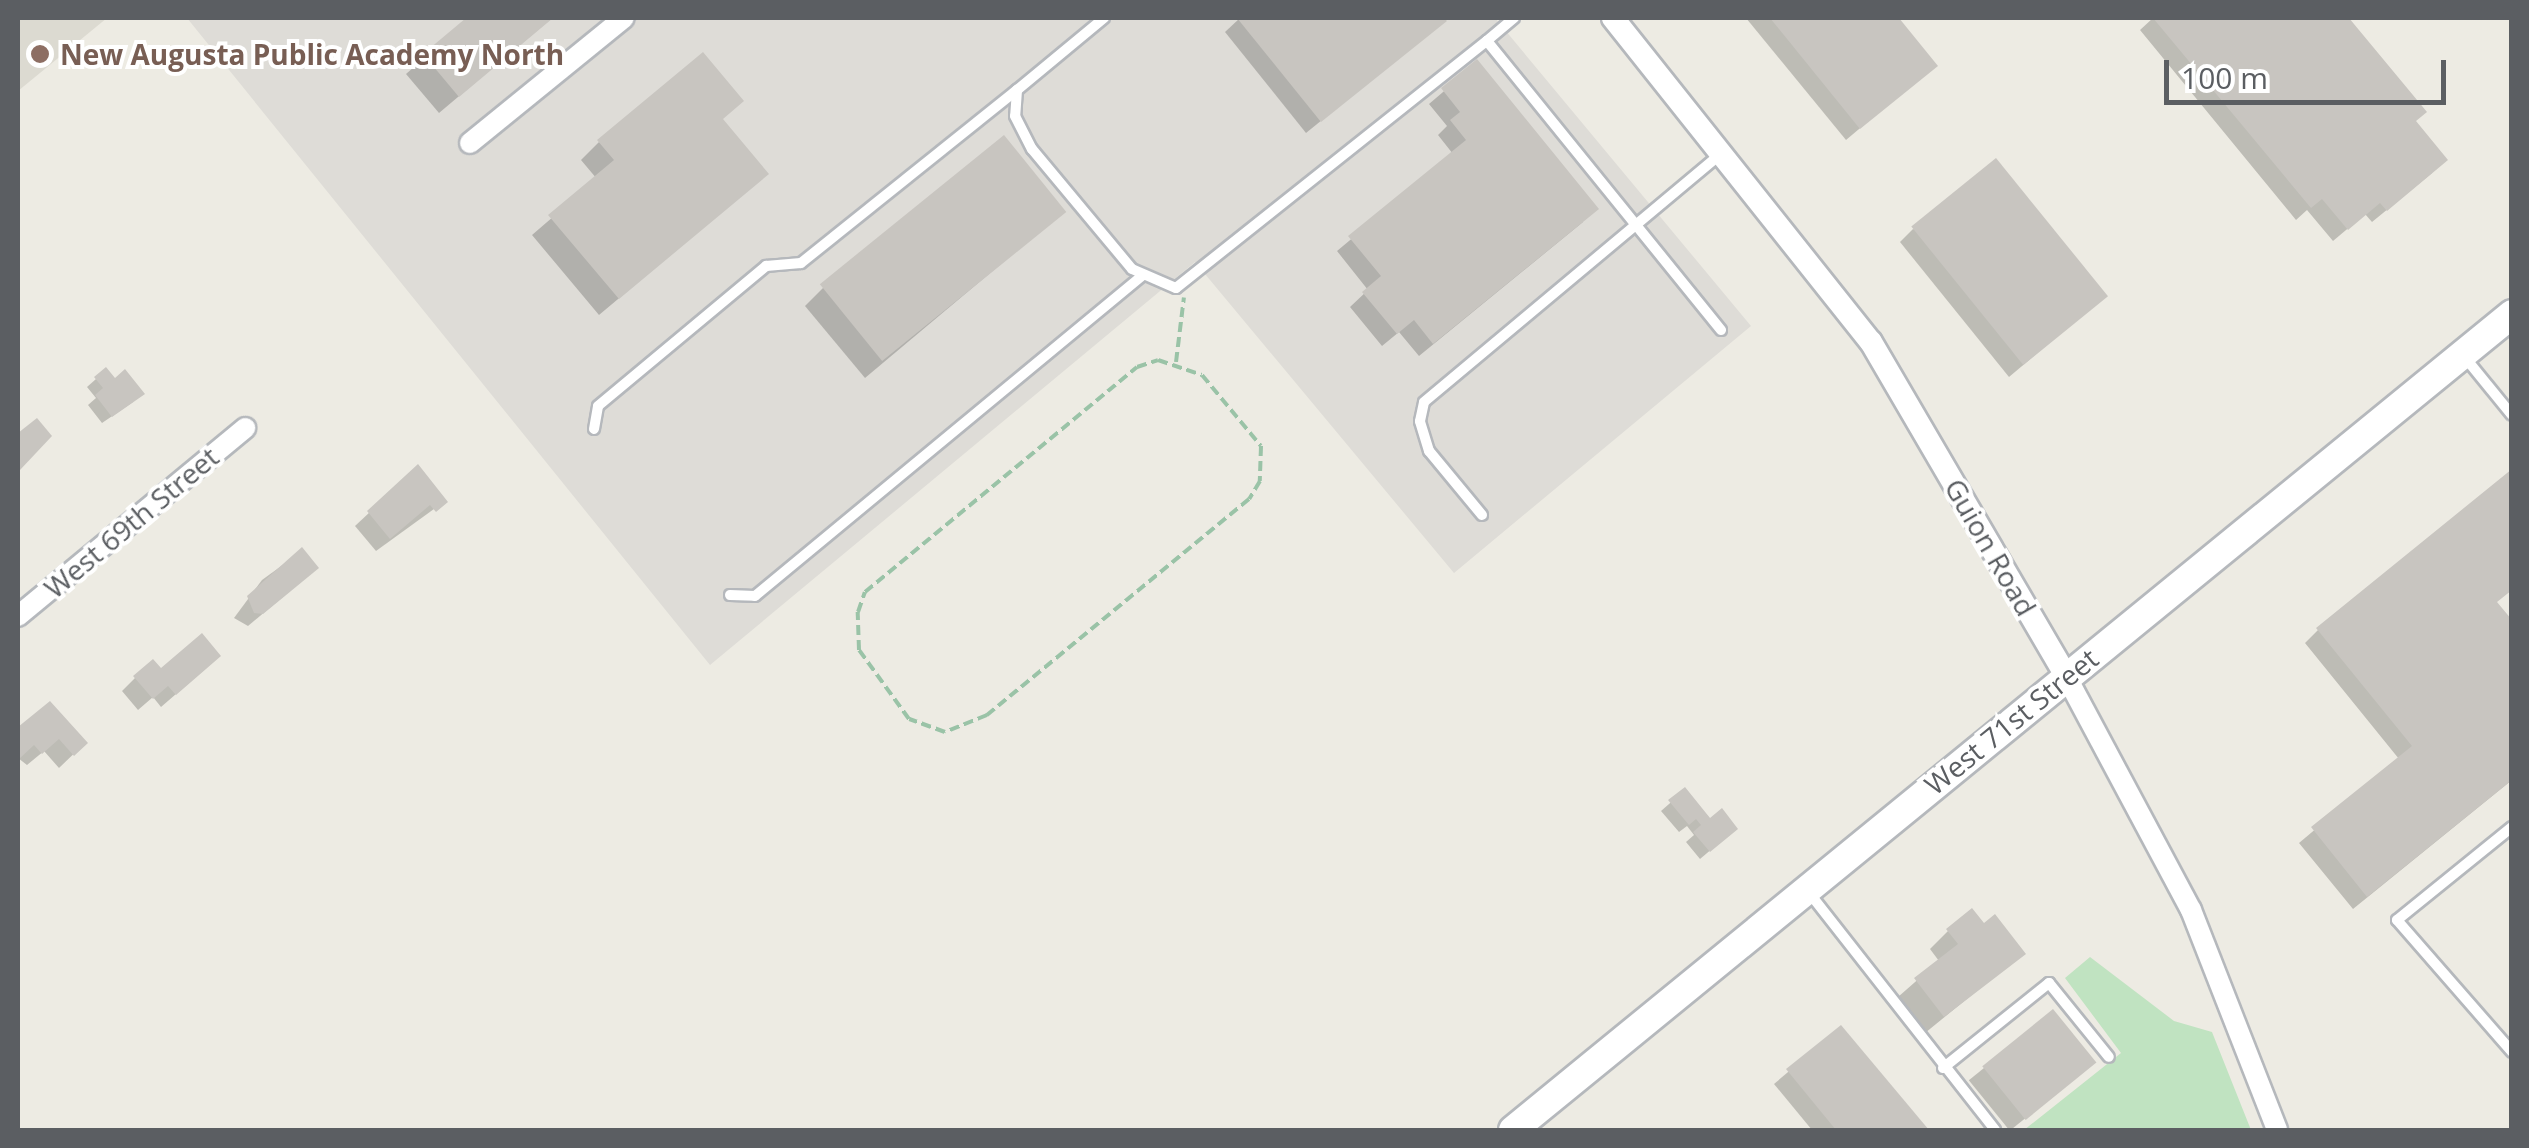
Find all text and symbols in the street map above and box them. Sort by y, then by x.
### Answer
place label: New Augusta Public Academy North [60,37,564,71]
scale bar [2169,40,2452,102]
marker: New Augusta Public Academy North [29,43,51,65]
text: 100 m [2181,57,2268,98]
street label: West 69th Street [37,439,225,605]
street label: Guion Road [1938,472,2044,622]
street label: West 71st Street [1918,641,2104,801]

